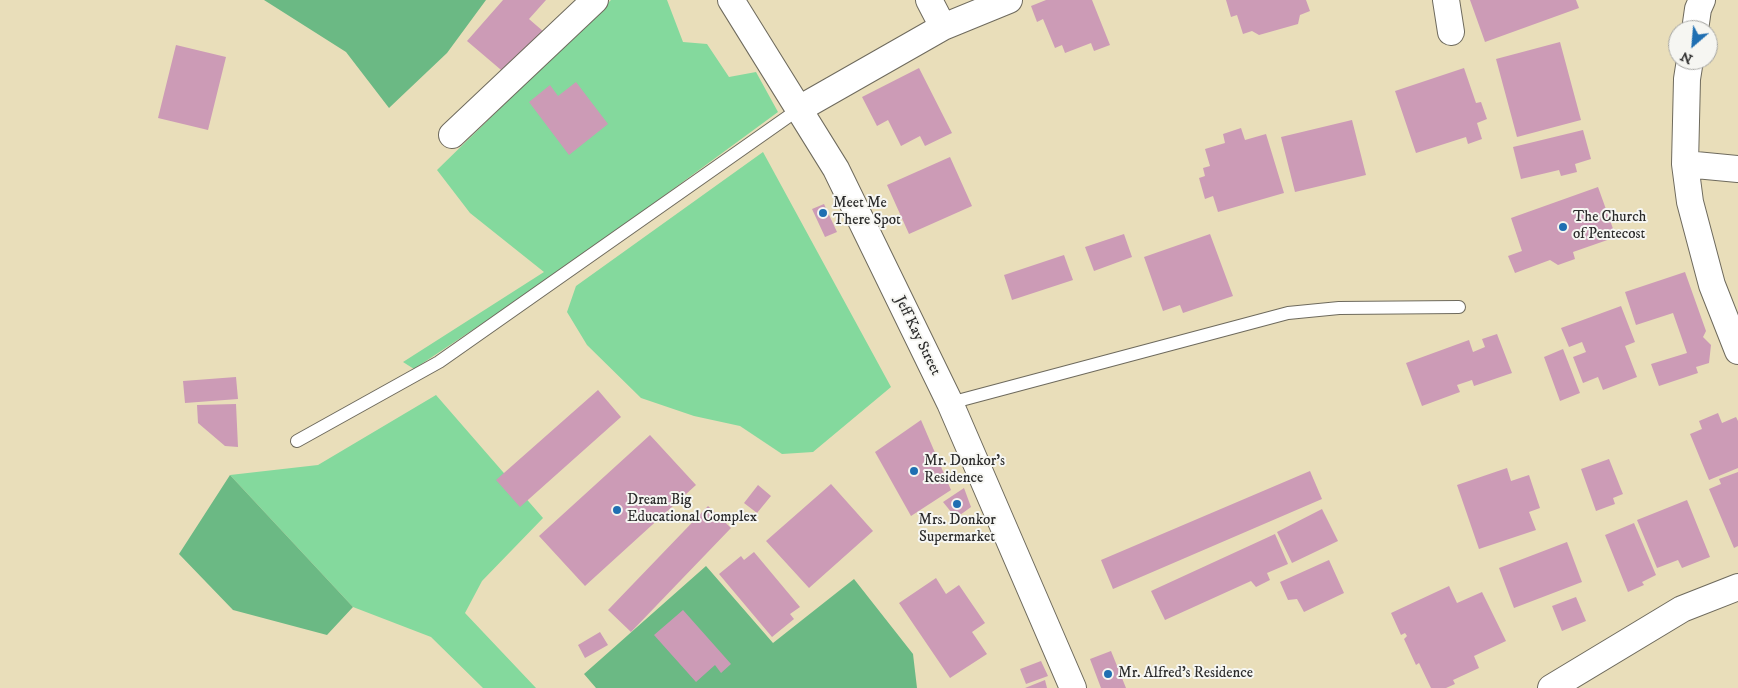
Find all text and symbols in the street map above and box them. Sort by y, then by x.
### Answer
north arrow [1668,20,1718,70]
text: N [1677,47,1696,68]
place label: Meet Me There Spot [833,195,901,230]
marker: Meet Me There Spot [817,207,829,219]
place label: The Church of Pentecost [1573,209,1646,244]
marker: The Church of Pentecost [1557,221,1569,233]
street label: Jeff Kay Street [890,293,944,379]
place label: Mr. Donkor's Residence [924,453,1005,488]
marker: Mr. Donkor's Residence [908,465,920,477]
place label: Dream Big Educational Complex [627,492,757,527]
marker: Mrs. Donkor Supermarket [951,498,963,510]
marker: Dream Big Educational Complex [611,504,623,516]
place label: Mrs. Donkor Supermarket [918,512,996,547]
place label: Mr. Alfred's Residence [1118,665,1253,683]
marker: Mr. Alfred's Residence [1102,668,1114,680]

